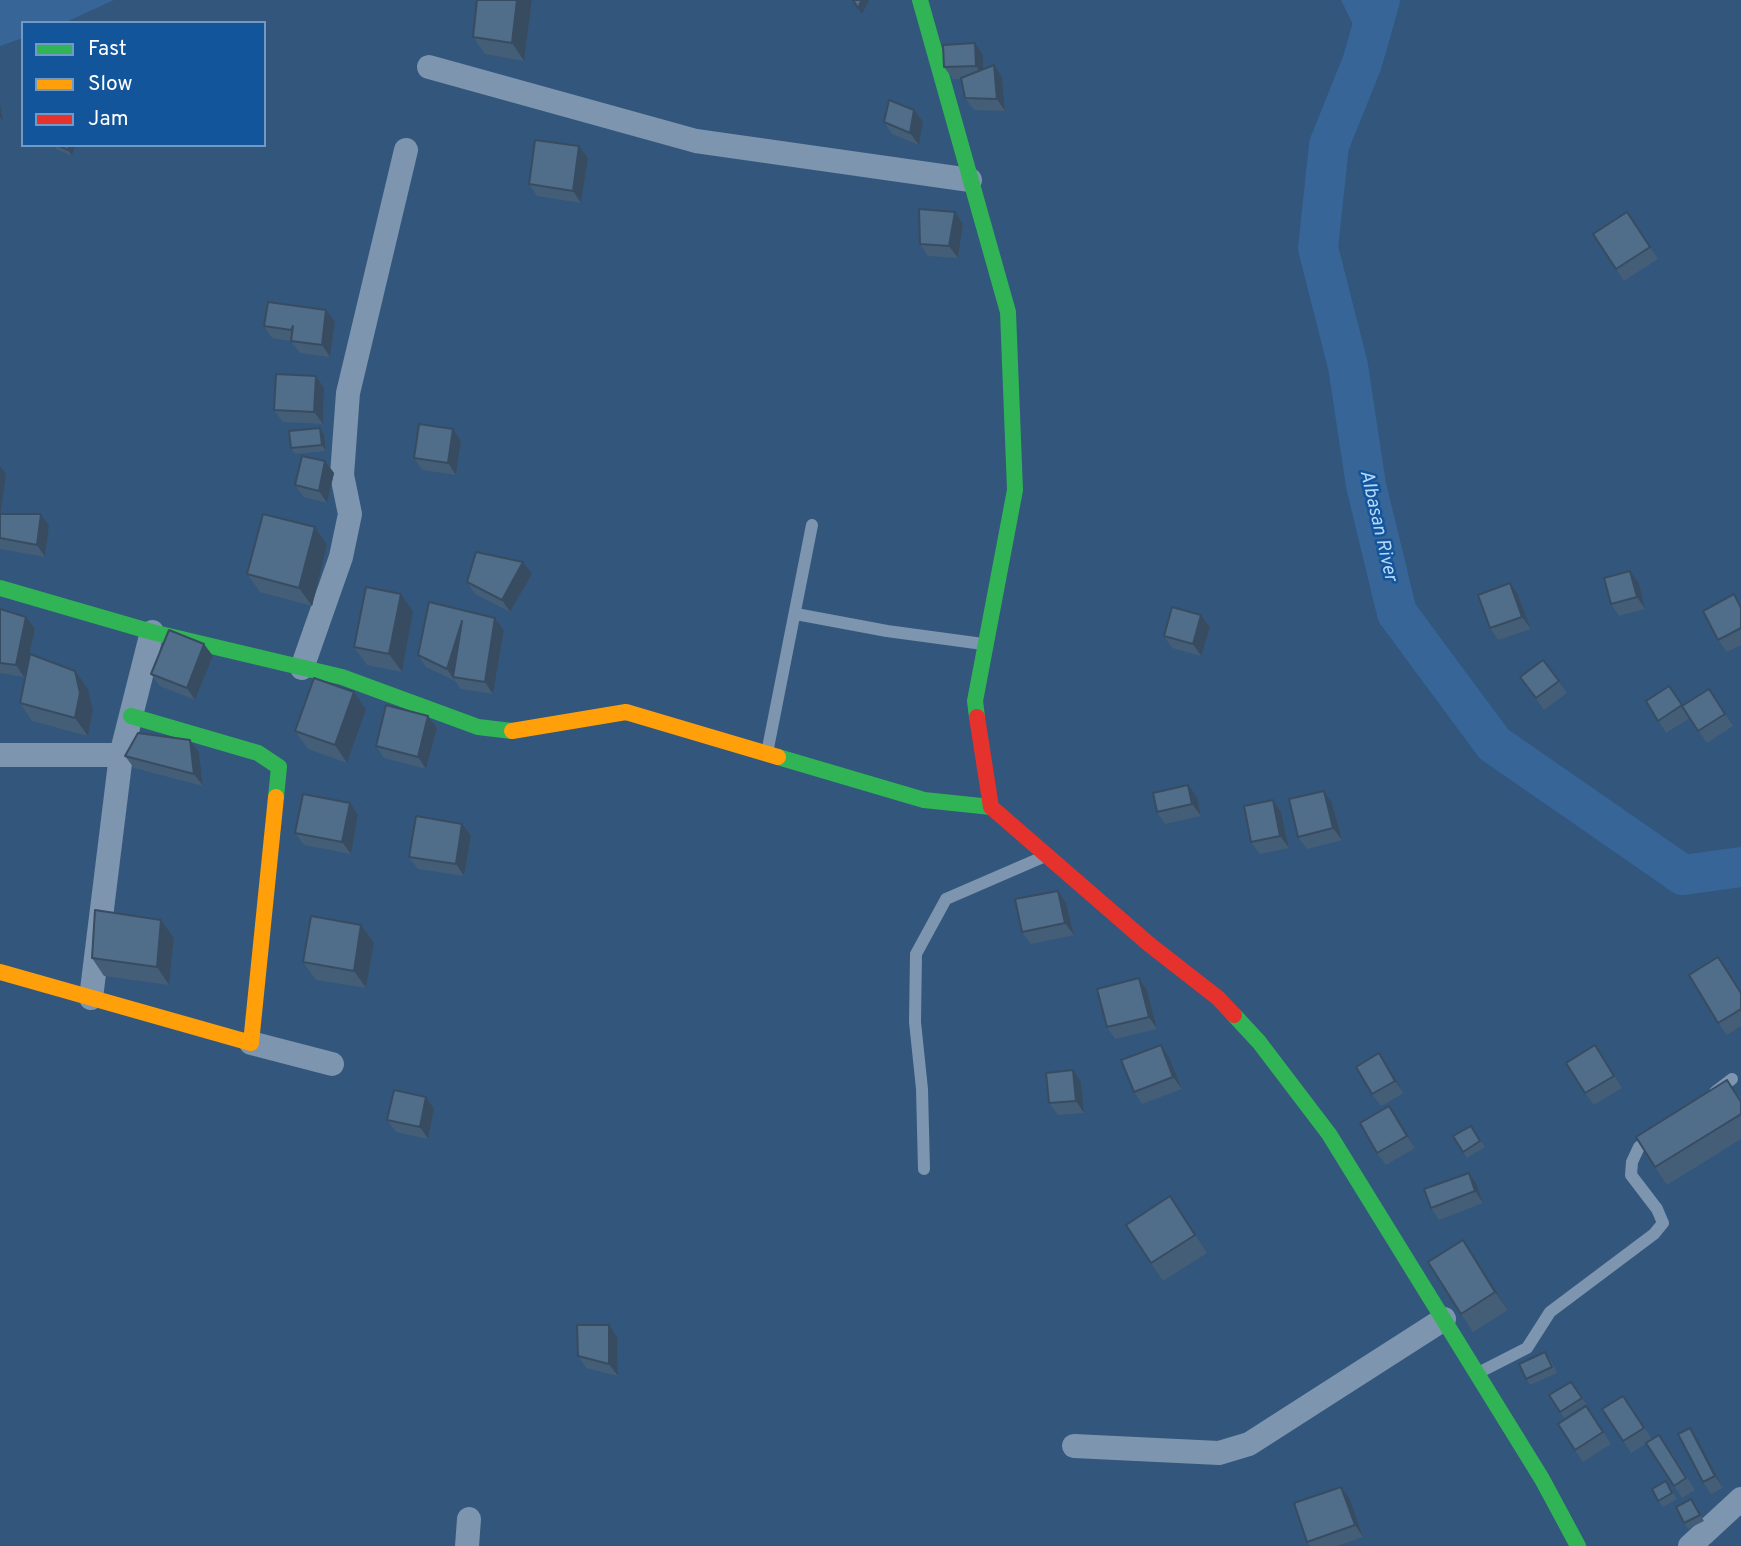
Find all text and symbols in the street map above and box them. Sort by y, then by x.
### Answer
legend [21,21,266,147]
text: Fast [88,36,127,63]
text: Slow [88,71,133,98]
text: Jam [88,106,129,133]
water label: Albasan River [1353,468,1401,584]

